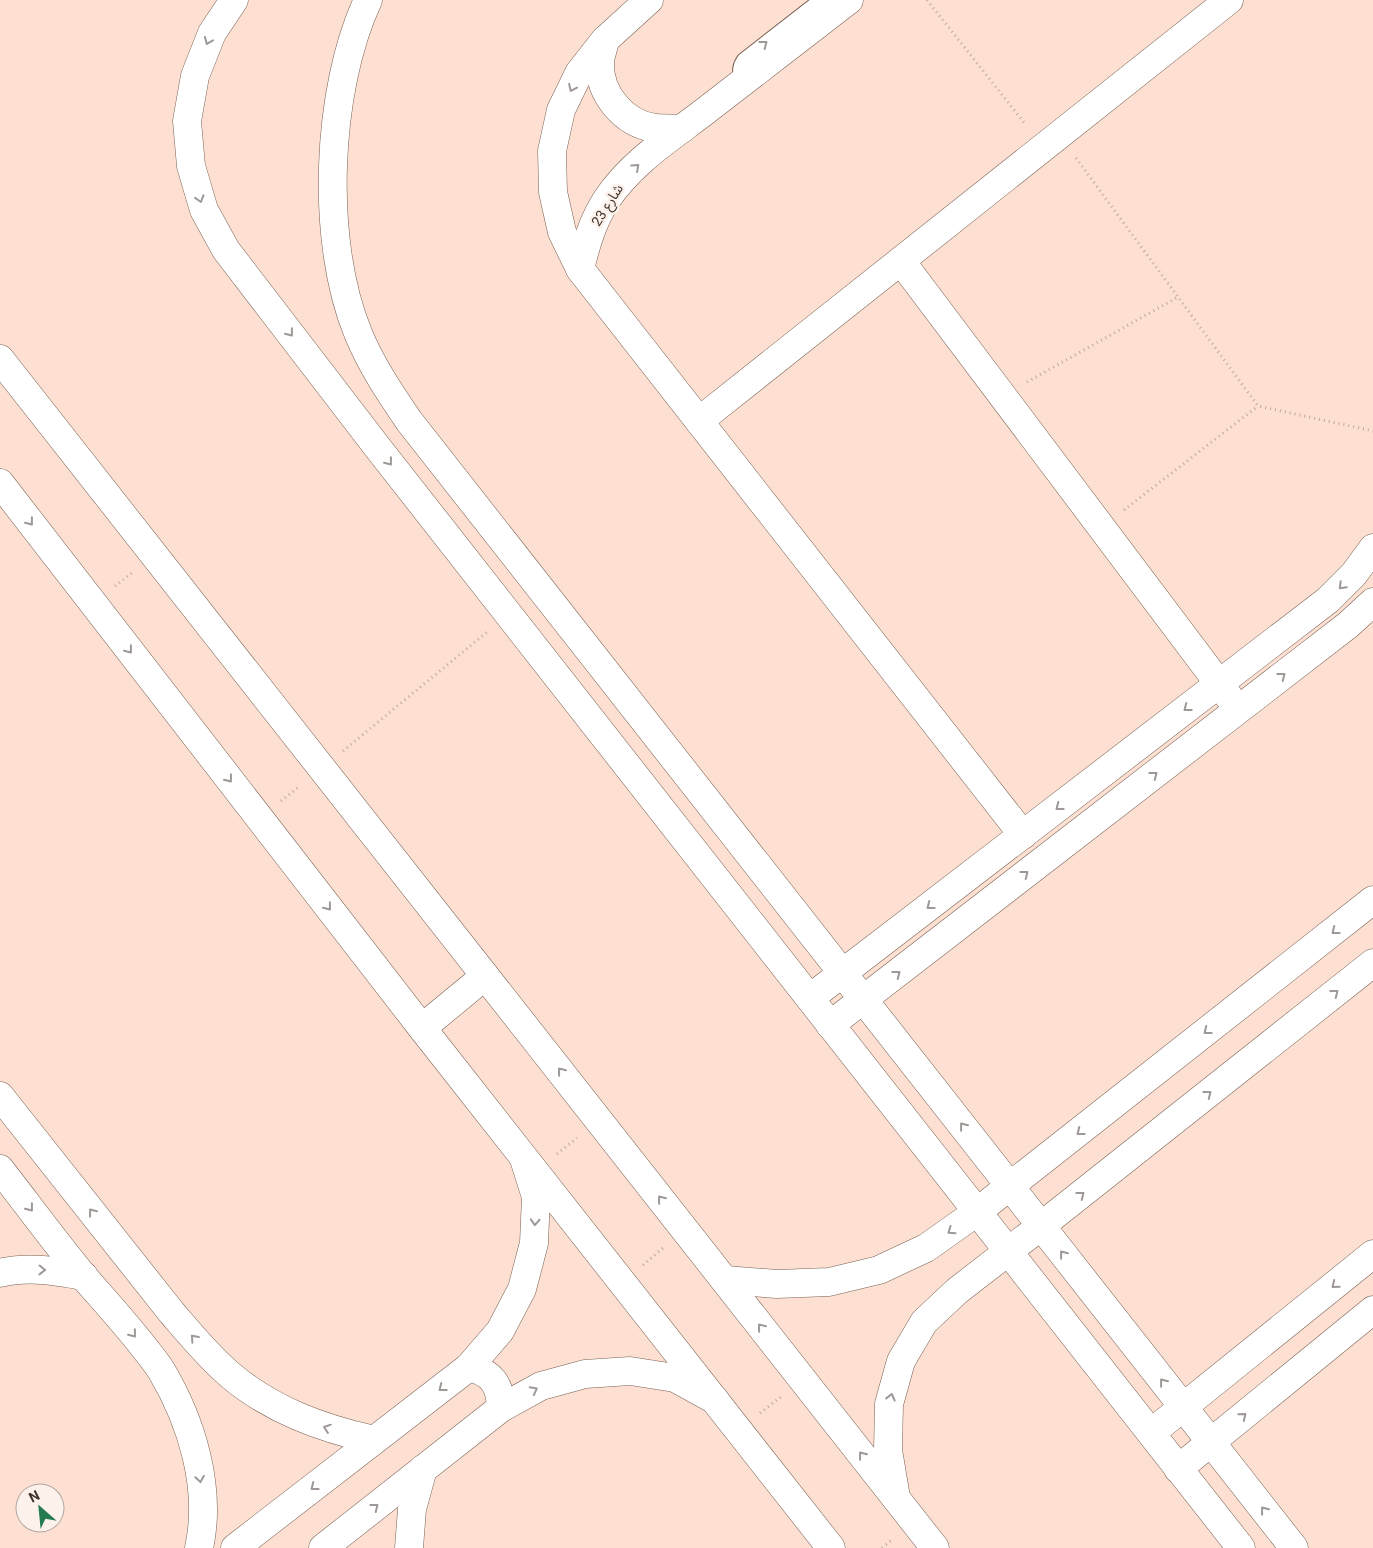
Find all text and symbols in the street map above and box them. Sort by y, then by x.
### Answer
one-way arrow [204,36,214,45]
one-way arrow [758,42,767,50]
one-way arrow [567,83,578,92]
one-way arrow [630,164,639,173]
street label: شارع 23 [588,181,629,231]
one-way arrow [195,194,205,203]
one-way arrow [285,327,293,336]
one-way arrow [384,456,392,465]
one-way arrow [24,516,32,525]
one-way arrow [1339,580,1348,589]
one-way arrow [124,644,132,653]
one-way arrow [1276,673,1285,681]
one-way arrow [1183,702,1193,711]
one-way arrow [1148,772,1158,781]
one-way arrow [223,773,231,782]
one-way arrow [1055,801,1064,810]
one-way arrow [1019,872,1028,880]
one-way arrow [323,901,331,910]
one-way arrow [927,901,936,909]
one-way arrow [1332,925,1341,933]
one-way arrow [891,971,900,979]
one-way arrow [1330,989,1339,998]
one-way arrow [1204,1026,1213,1034]
one-way arrow [558,1068,566,1077]
one-way arrow [1202,1091,1211,1099]
one-way arrow [960,1122,969,1132]
one-way arrow [1076,1126,1086,1135]
one-way arrow [1075,1192,1084,1200]
one-way arrow [658,1195,667,1205]
one-way arrow [24,1202,33,1212]
one-way arrow [89,1209,97,1218]
one-way arrow [529,1218,540,1226]
one-way arrow [947,1225,957,1234]
one-way arrow [1061,1251,1069,1260]
one-way arrow [38,1265,46,1275]
one-way arrow [1332,1279,1341,1287]
one-way arrow [759,1324,767,1333]
one-way arrow [127,1328,136,1337]
one-way arrow [191,1335,200,1344]
one-way arrow [1161,1379,1169,1388]
one-way arrow [439,1382,448,1390]
one-way arrow [528,1387,537,1397]
one-way arrow [886,1394,896,1402]
one-way arrow [1237,1413,1246,1421]
one-way arrow [323,1424,332,1434]
one-way arrow [859,1451,868,1460]
one-way arrow [194,1475,205,1483]
one-way arrow [310,1481,320,1490]
north arrow [15,1483,65,1533]
text: N [26,1487,42,1506]
one-way arrow [369,1505,378,1513]
one-way arrow [1261,1507,1269,1516]

